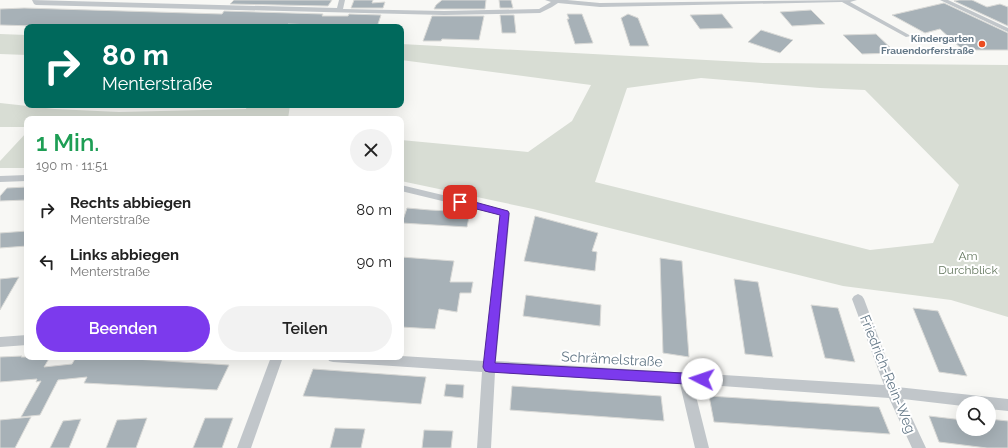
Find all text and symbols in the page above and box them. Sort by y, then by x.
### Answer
place label: Kindergarten Frauendorferstraße [881,33,974,56]
text: 80 m [102,39,169,72]
marker: Kindergarten Frauendorferstraße [977,39,987,49]
icon: right [36,40,88,92]
text: Menterstraße [102,73,213,94]
text: 1 Min. [36,128,99,157]
button: close [350,129,392,171]
text: 190 m · 11:51 [36,158,108,173]
pin [443,185,477,219]
icon: arrive [449,191,471,213]
text: Rechts abbiegen [70,194,191,212]
icon: right [36,199,58,221]
text: 80 m [356,201,392,219]
text: Menterstraße [70,212,150,227]
text: Links abbiegen [70,246,179,264]
park label: Am Durchblick [938,249,998,277]
icon: left [36,251,58,273]
text: 90 m [356,253,392,271]
text: Menterstraße [70,264,150,279]
button: Beenden [36,306,210,352]
button: Teilen [218,306,392,352]
street label: Friedrich-Rein-Weg [857,312,919,436]
street label: Schrämelstraße [561,348,663,370]
position arrow [681,358,723,400]
map controls [956,396,996,436]
button: search [956,396,996,436]

